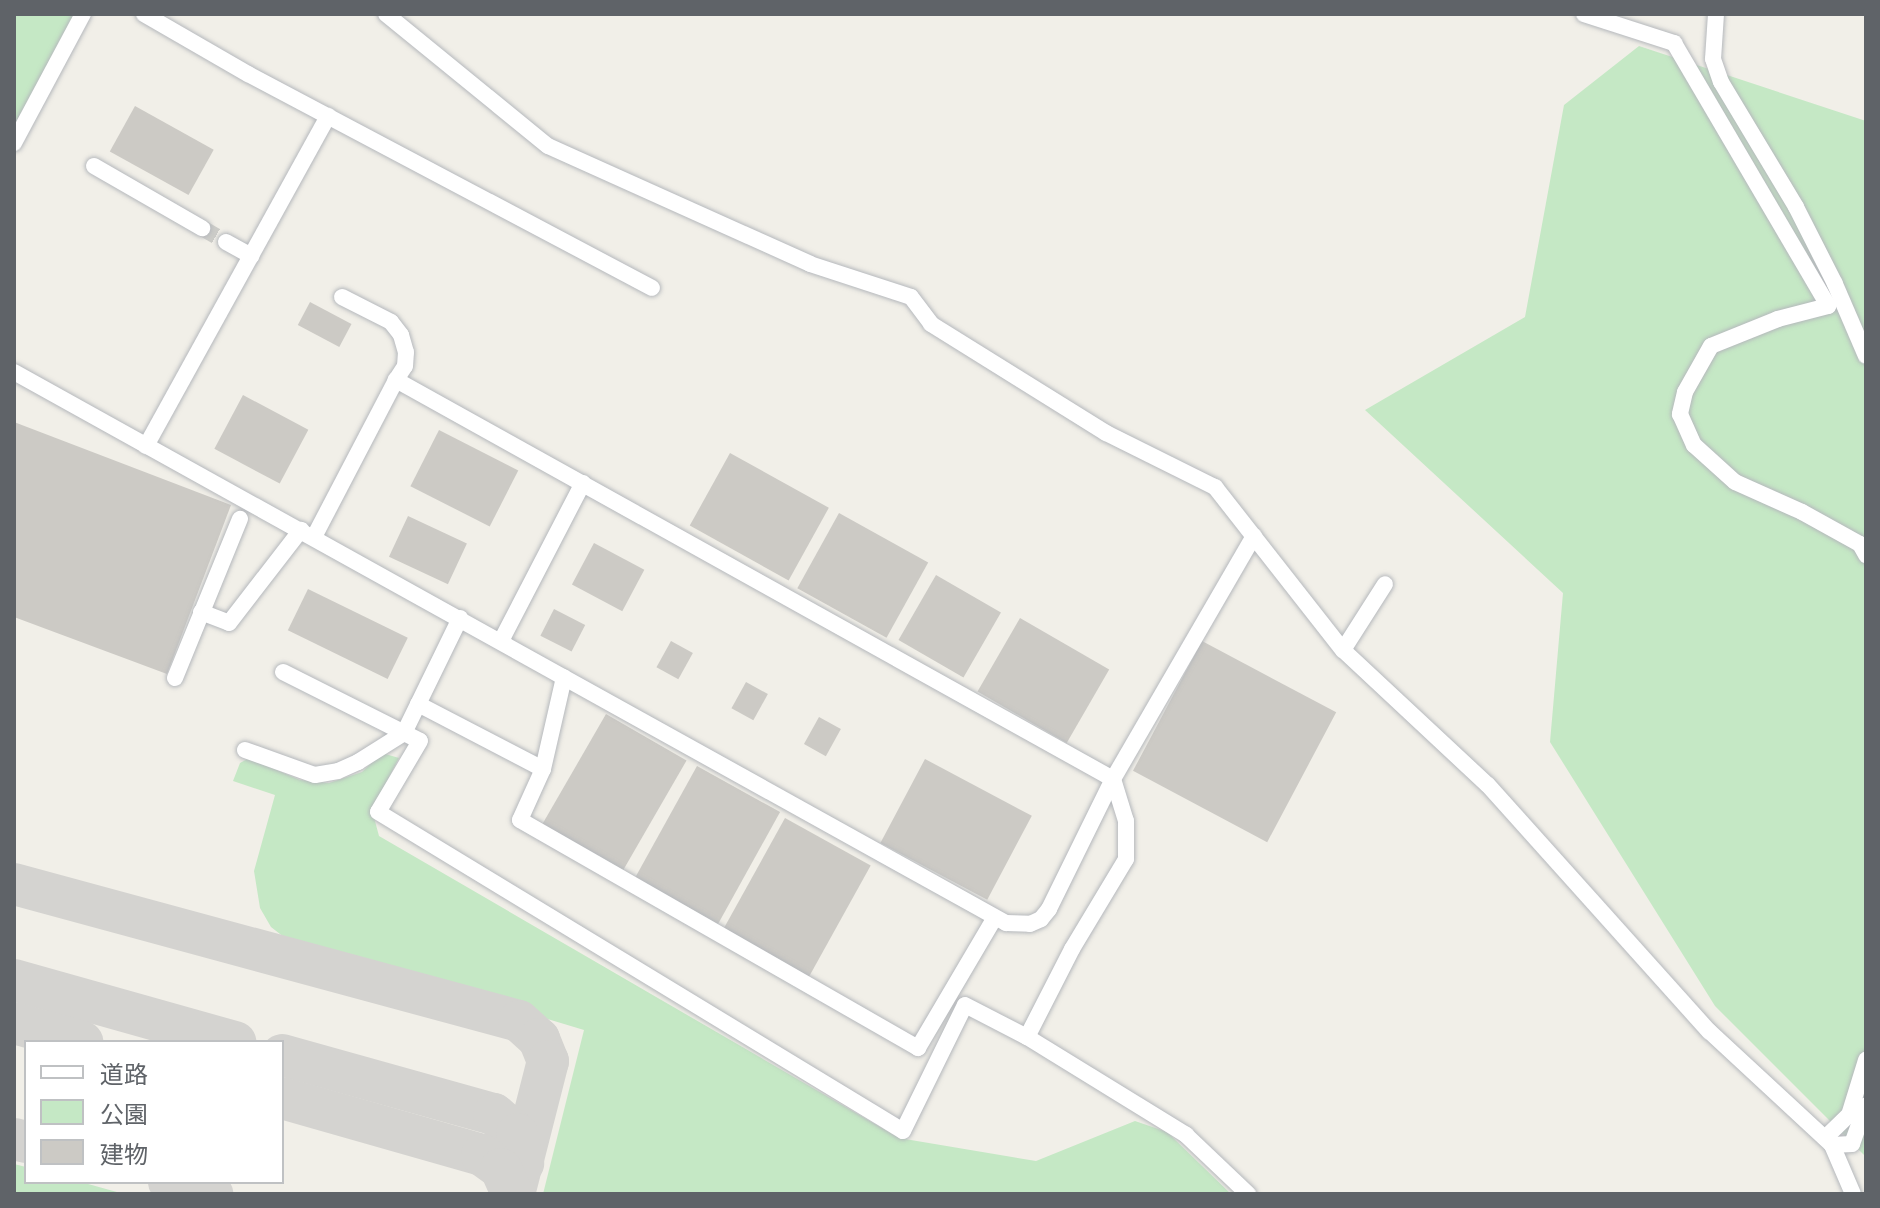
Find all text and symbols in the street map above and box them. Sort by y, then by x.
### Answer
legend [24,1040,284,1184]
text: 道路 [100,1060,148,1088]
text: 公園 [100,1100,148,1128]
text: 建物 [100,1140,148,1168]

